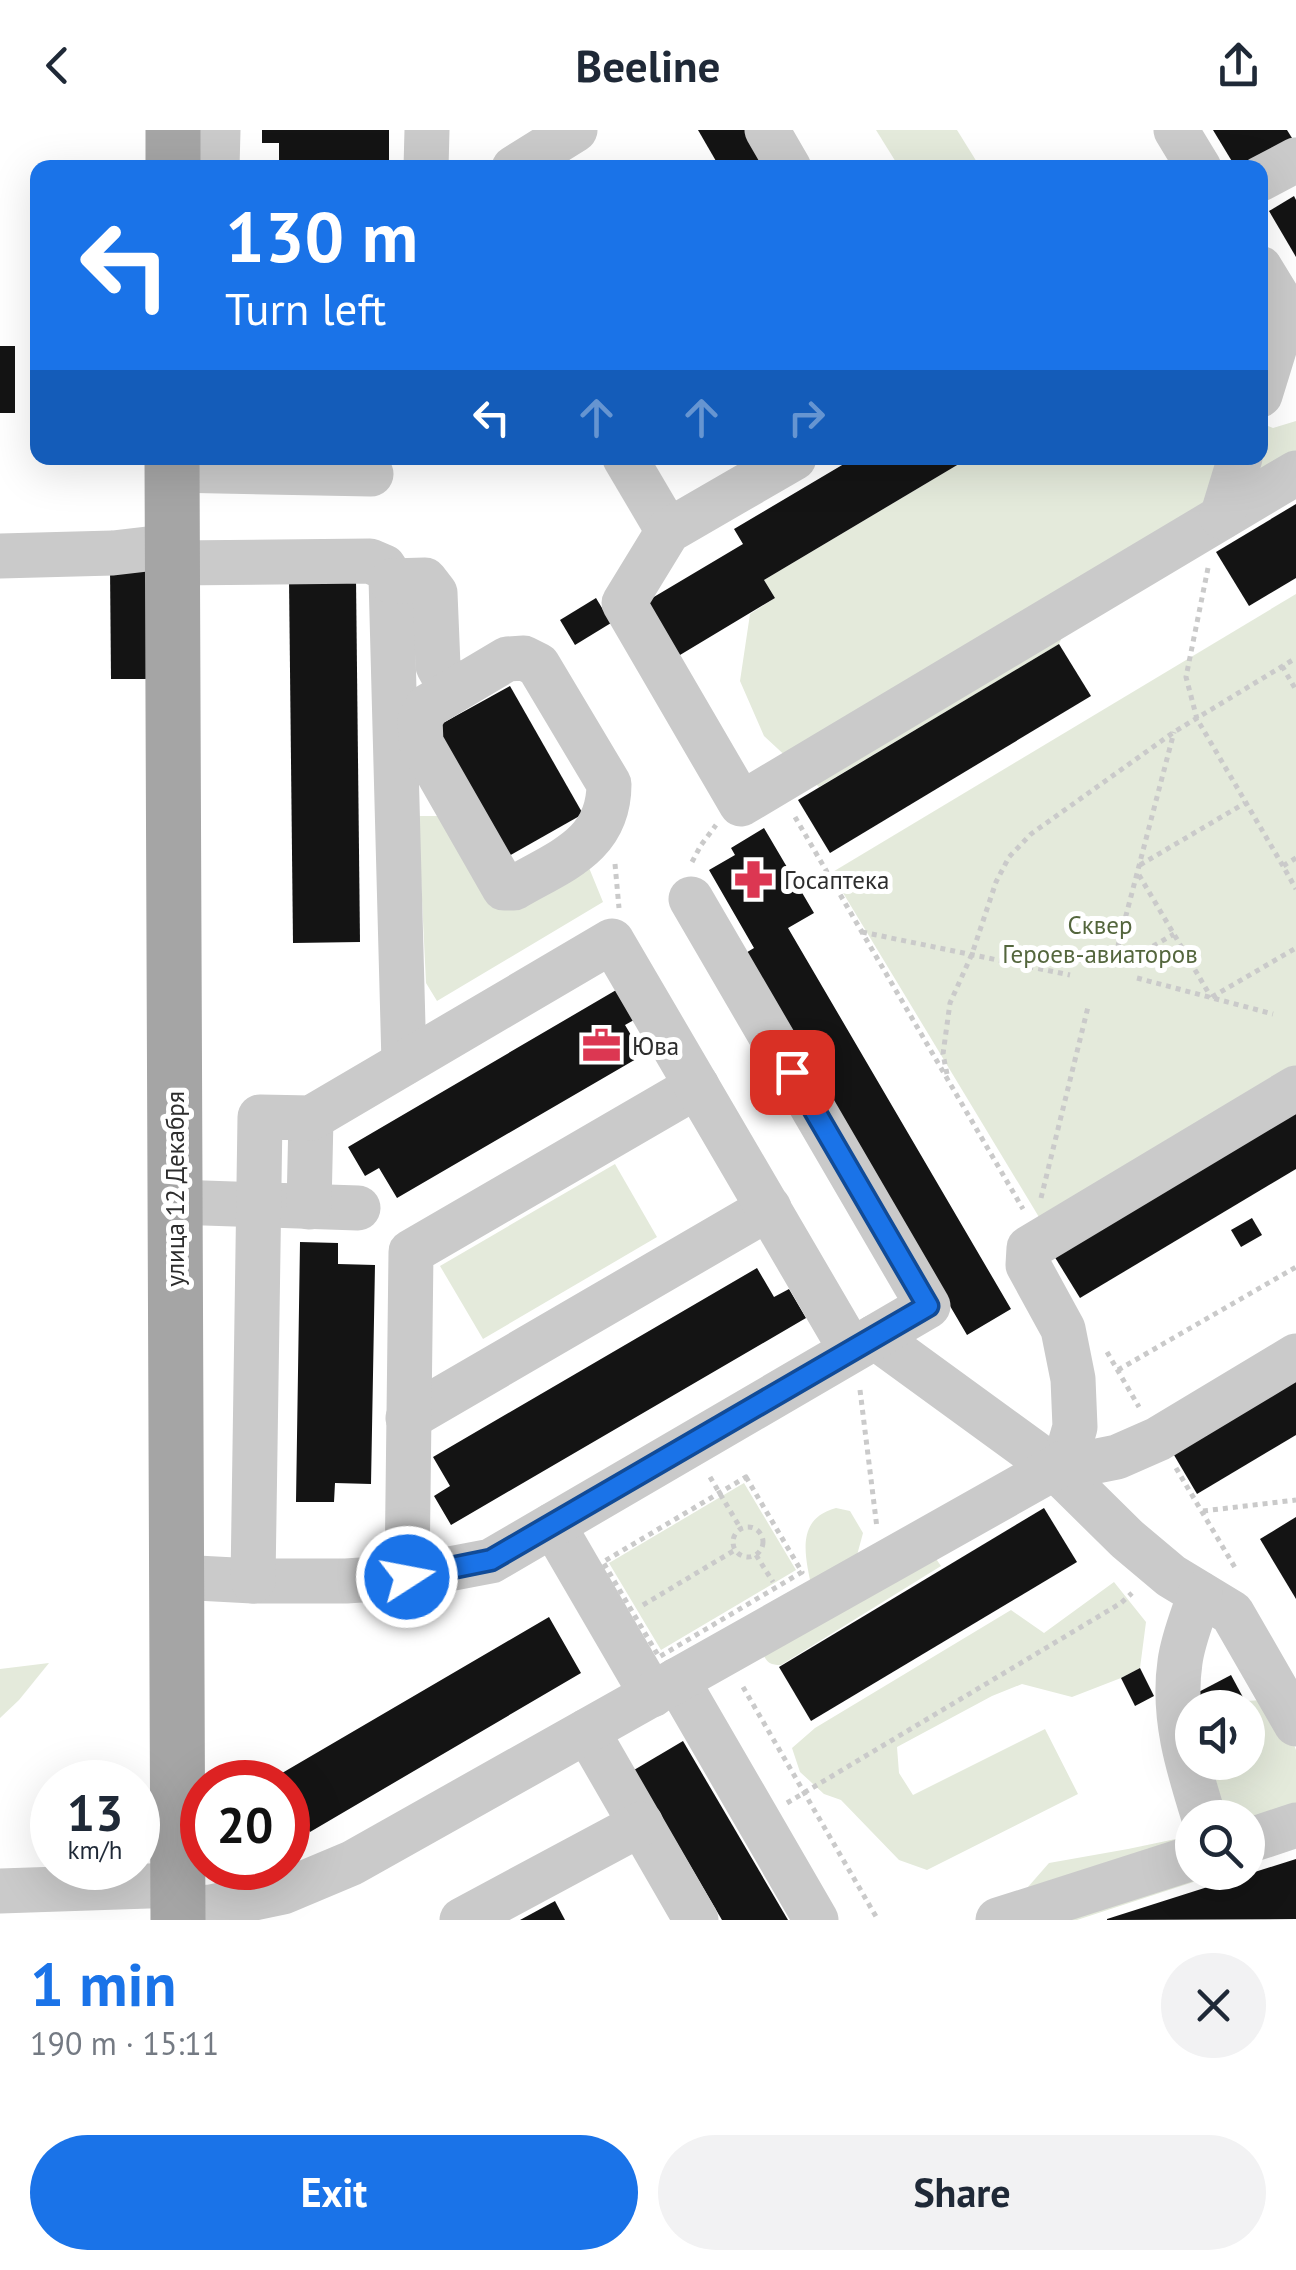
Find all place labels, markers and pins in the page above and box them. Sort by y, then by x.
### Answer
pharmacy icon: Госаптека [733,859,775,901]
place label: Госаптека [784,864,889,896]
office icon: Юва [581,1025,623,1067]
place label: Юва [632,1030,679,1062]
pin [750,1030,835,1115]

